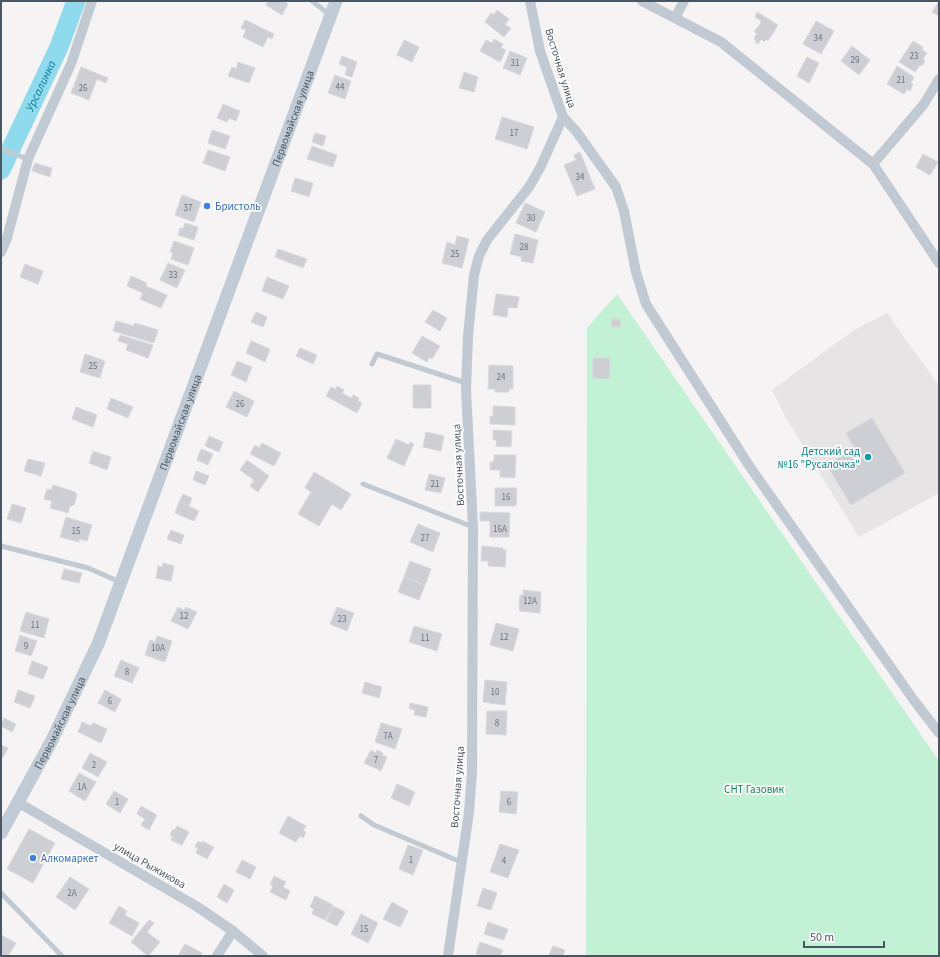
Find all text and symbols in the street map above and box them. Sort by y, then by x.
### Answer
street label: Восточная улица [541,27,580,110]
house number: 34 [814,32,823,45]
house number: 23 [910,50,919,63]
house number: 29 [851,54,860,67]
water label: Урсалинка [22,57,61,114]
house number: 31 [511,57,519,70]
street label: Первомайская улица [268,68,318,169]
house number: 21 [897,74,905,87]
house number: 44 [336,81,345,94]
house number: 26 [79,82,88,95]
house number: 17 [510,127,519,140]
house number: 34 [576,171,585,184]
place label: Бристоль [215,199,261,214]
marker: Бристоль [202,201,212,211]
house number: 37 [184,202,193,215]
house number: 30 [527,212,536,225]
house number: 28 [520,241,529,254]
house number: 25 [451,248,460,261]
house number: 33 [169,269,178,282]
house number: 25 [89,360,98,373]
house number: 24 [497,371,506,384]
street label: Первомайская улица [156,372,205,473]
house number: 26 [236,398,245,411]
street label: Восточная улица [449,424,468,506]
place label: Детский сад №16 "Русалочка" [778,444,860,472]
marker: Детский сад №16 "Русалочка" [863,452,873,462]
house number: 21 [431,478,439,491]
house number: 16 [502,491,511,504]
house number: 16А [493,523,507,536]
house number: 15 [72,525,81,538]
house number: 27 [421,532,430,545]
house number: 12А [523,595,537,608]
house number: 12 [180,610,189,623]
house number: 23 [338,613,347,626]
house number: 11 [31,619,39,632]
house number: 12 [500,631,509,644]
house number: 11 [421,632,429,645]
house number: 9 [24,640,29,653]
house number: 10А [151,642,165,655]
house number: 8 [125,666,130,679]
street label: Первомайская улица [31,674,89,772]
house number: 10 [491,686,500,699]
house number: 6 [108,695,113,708]
house number: 8 [495,717,500,730]
house number: 7А [383,730,393,743]
street label: Восточная улица [447,745,468,829]
house number: 7 [374,754,379,767]
house number: 2 [92,759,97,772]
house number: 1А [77,781,87,794]
park label: СНТ Газовик [724,782,784,797]
house number: 1 [115,796,119,809]
house number: 6 [507,796,512,809]
street label: улица Рыжикова [111,839,188,892]
place label: Алкомаркет [41,851,99,866]
marker: Алкомаркет [28,853,38,863]
house number: 1 [409,854,413,867]
house number: 4 [502,855,507,868]
house number: 2А [67,887,77,900]
house number: 15 [360,923,369,936]
scale bar [804,923,884,949]
text: 50 m [810,929,834,946]

